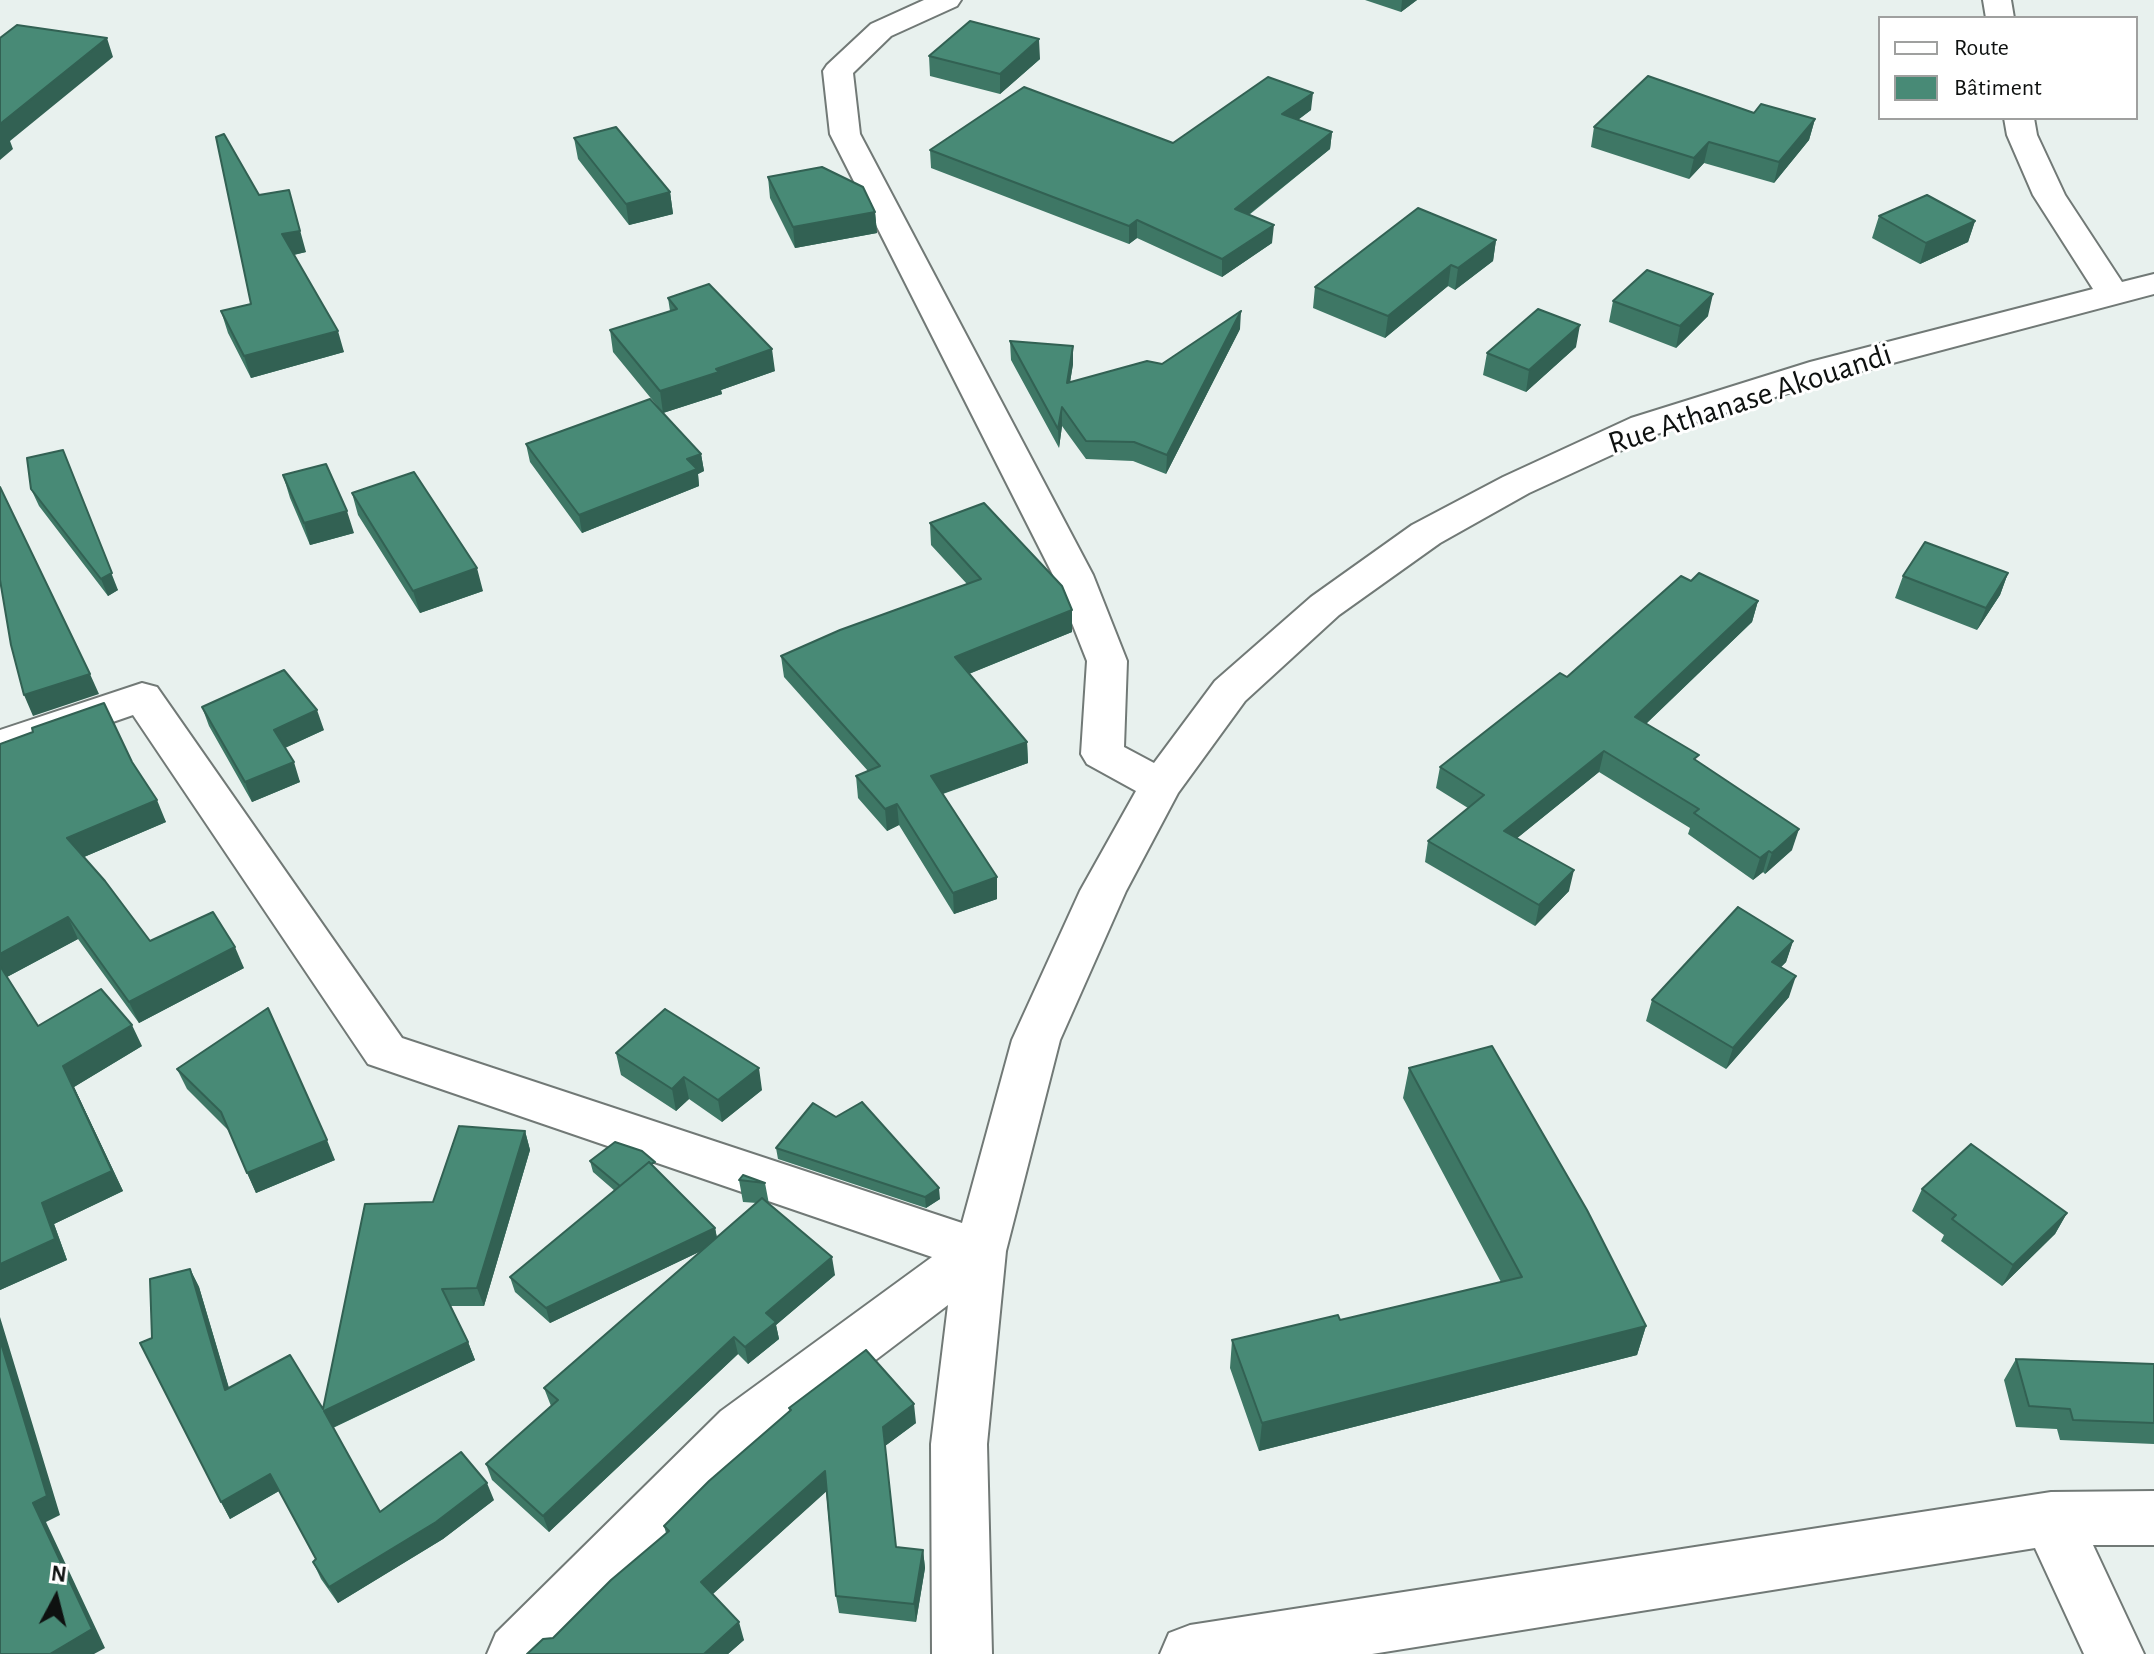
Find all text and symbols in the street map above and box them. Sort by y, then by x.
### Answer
legend [1878,16,2138,120]
text: Route [1954,36,2009,60]
text: Bâtiment [1954,76,2042,100]
street label: Rue Athanase Akouandi [1603,335,1897,463]
north arrow [16,1558,96,1638]
text: N [50,1562,68,1586]

